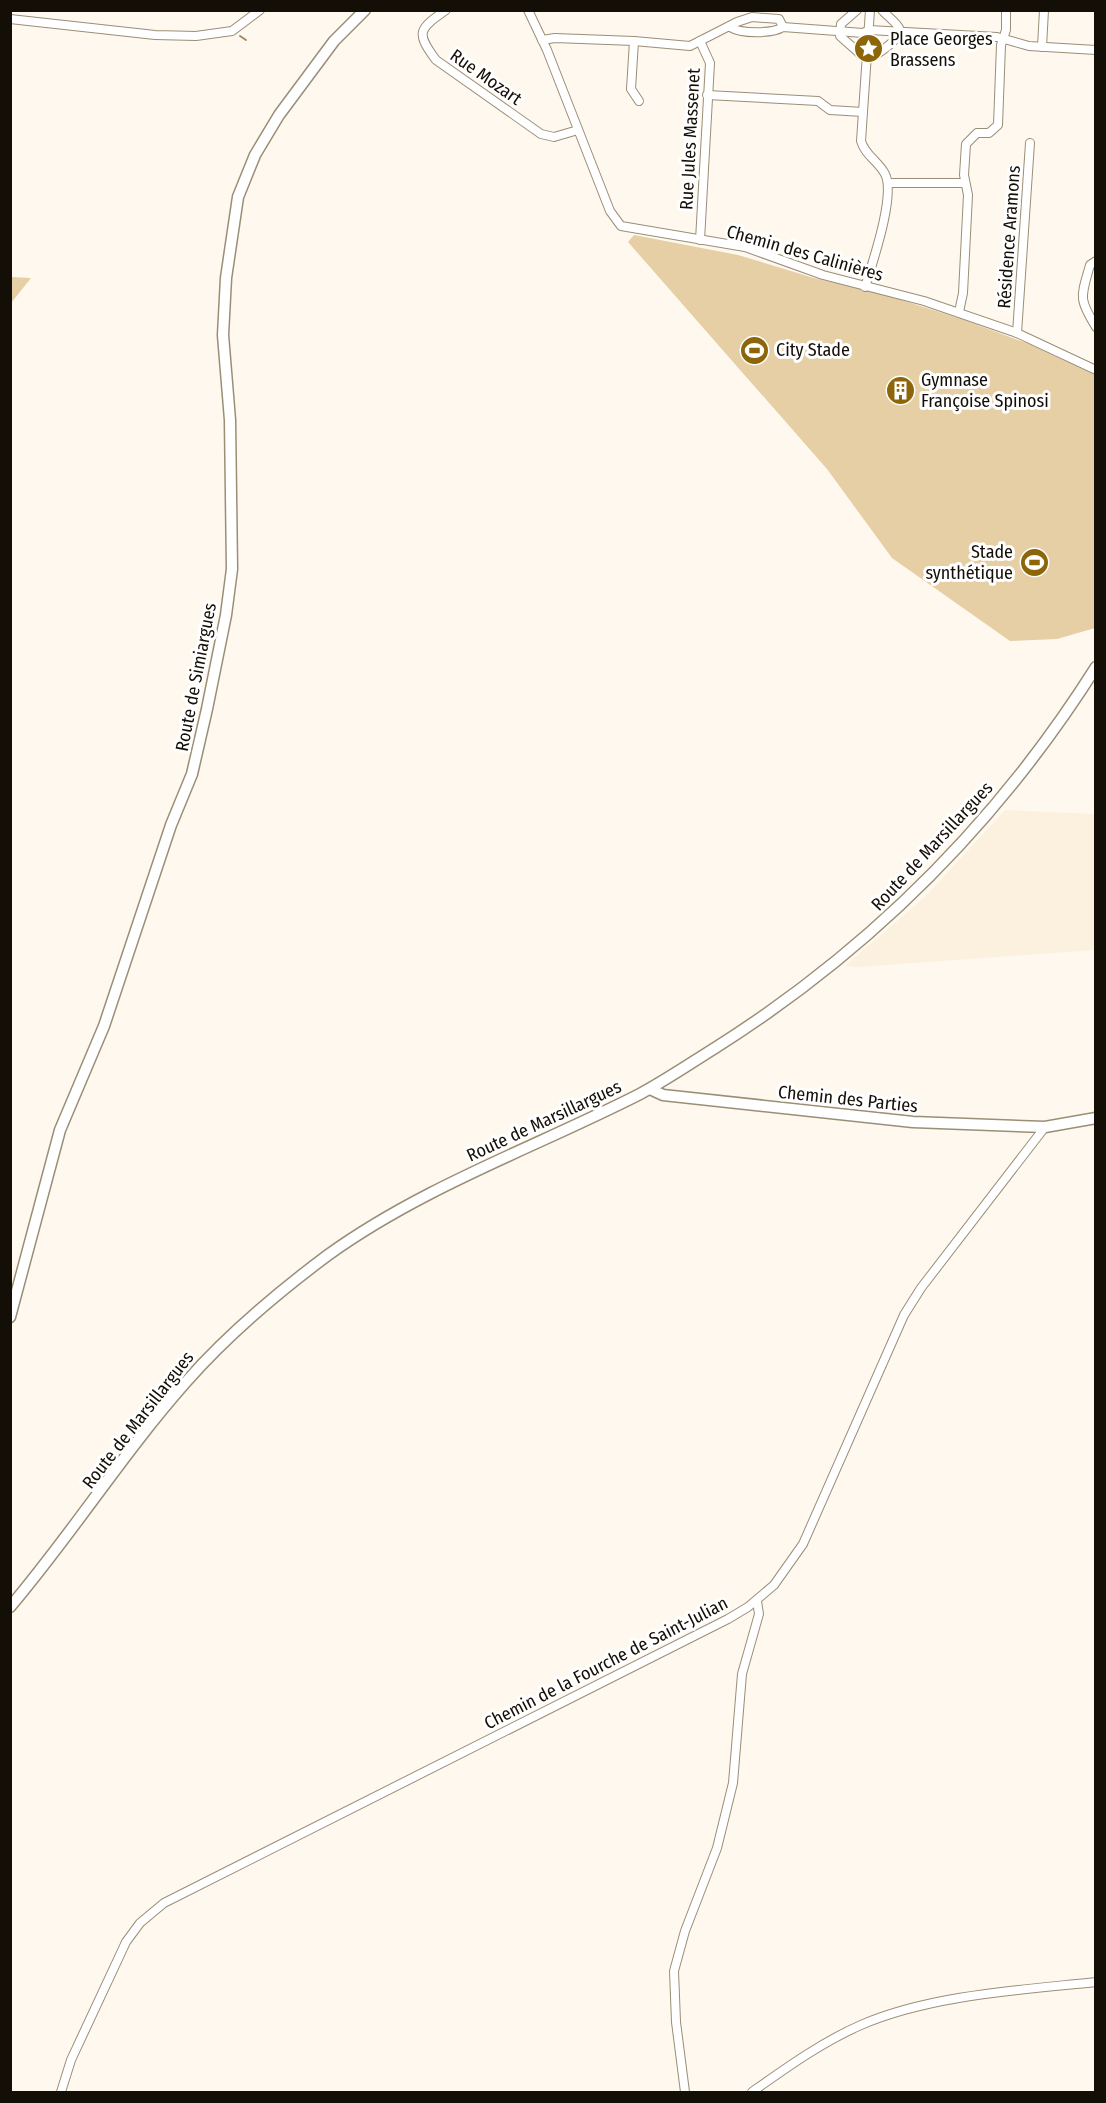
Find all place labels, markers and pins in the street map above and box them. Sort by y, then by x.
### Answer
place label: Place Georges Brassens [890,28,993,71]
place icon: Place Georges Brassens [853,33,885,65]
sports icon: City Stade [739,334,771,366]
place label: City Stade [776,339,850,361]
place label: Gymnase Françoise Spinosi [921,369,1049,412]
building icon: Gymnase Françoise Spinosi [884,374,916,406]
place label: Stade synthétique [925,541,1013,584]
sports icon: Stade synthétique [1018,546,1050,578]

